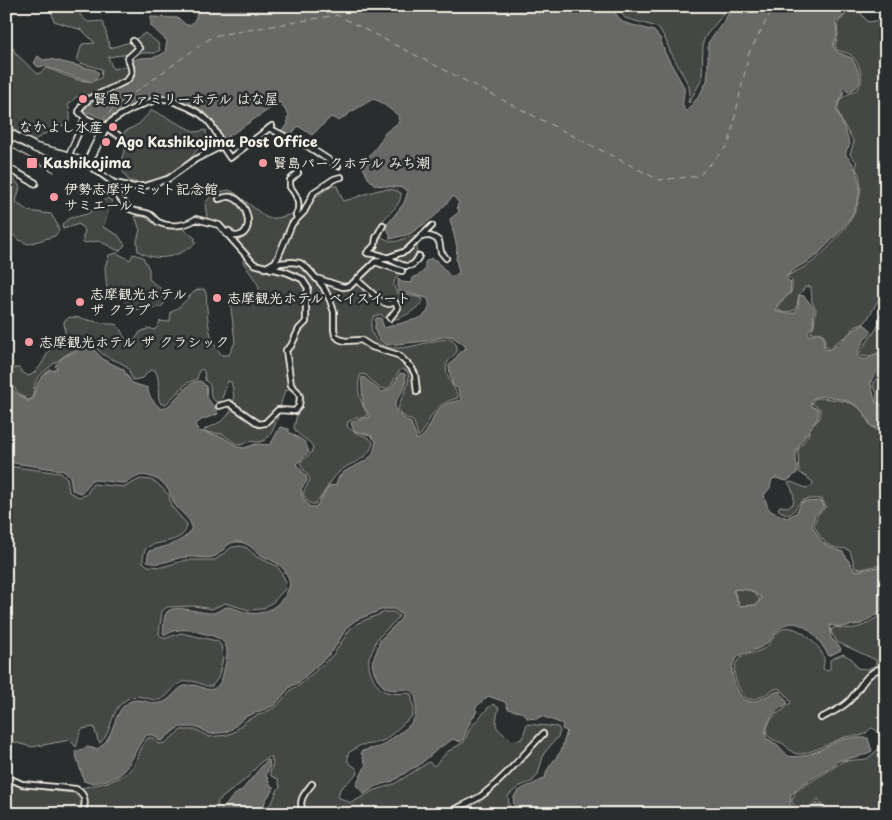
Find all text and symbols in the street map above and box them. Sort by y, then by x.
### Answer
place label: 賢島ファミリーホテル はな屋 [93,88,279,109]
marker: 賢島ファミリーホテル はな屋 [77,93,89,105]
place label: なかよし水産 [19,116,103,137]
marker: なかよし水産 [107,121,119,133]
place label: Ago Kashikojima Post Office [115,131,318,152]
marker: Ago Kashikojima Post Office [100,136,112,148]
place label: Kashikojima [43,152,131,173]
place label: 賢島パークホテル みち潮 [273,152,430,173]
marker: Kashikojima [25,156,39,170]
marker: 賢島パークホテル みち潮 [257,157,269,169]
place label: 伊勢志摩サミット記念館 サミエール [64,178,218,215]
marker: 伊勢志摩サミット記念館 サミエール [48,191,60,203]
place label: 志摩観光ホテル ザ クラブ [90,283,187,320]
place label: 志摩観光ホテル ベイスイート [227,287,411,308]
marker: 志摩観光ホテル ベイスイート [211,292,223,304]
marker: 志摩観光ホテル ザ クラブ [74,296,86,308]
place label: 志摩観光ホテル ザ クラシック [39,331,229,352]
marker: 志摩観光ホテル ザ クラシック [23,336,35,348]

